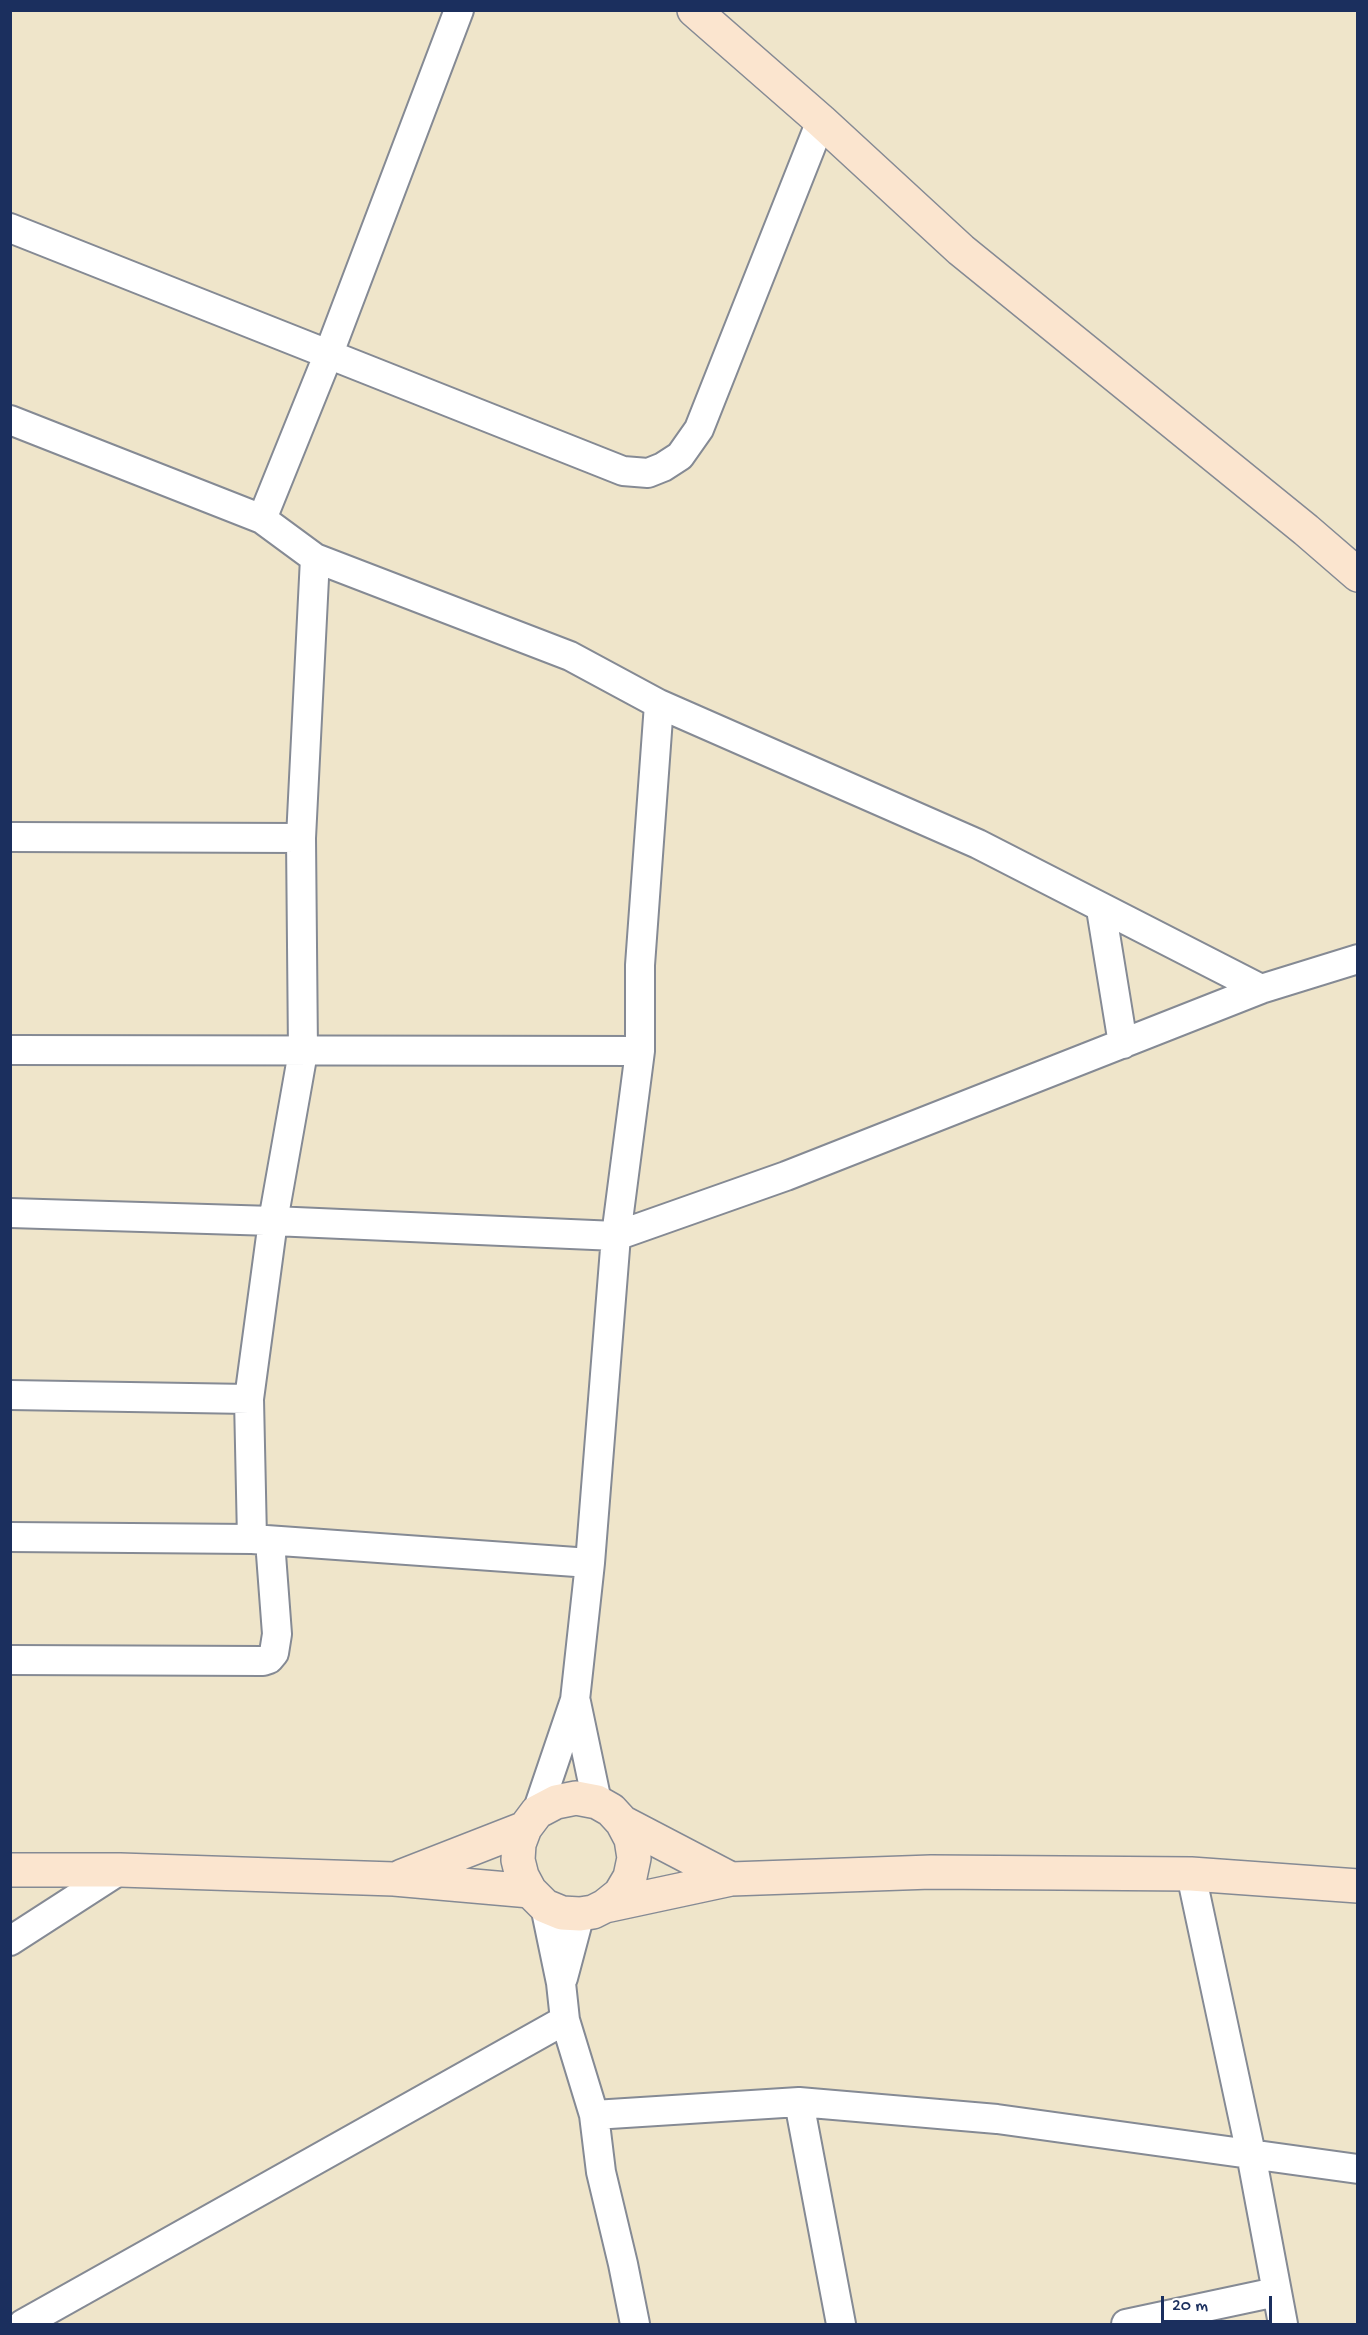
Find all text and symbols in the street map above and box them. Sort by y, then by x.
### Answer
scale bar [1164,2284,1275,2322]
text: 20 m [1172,2296,1208,2317]

